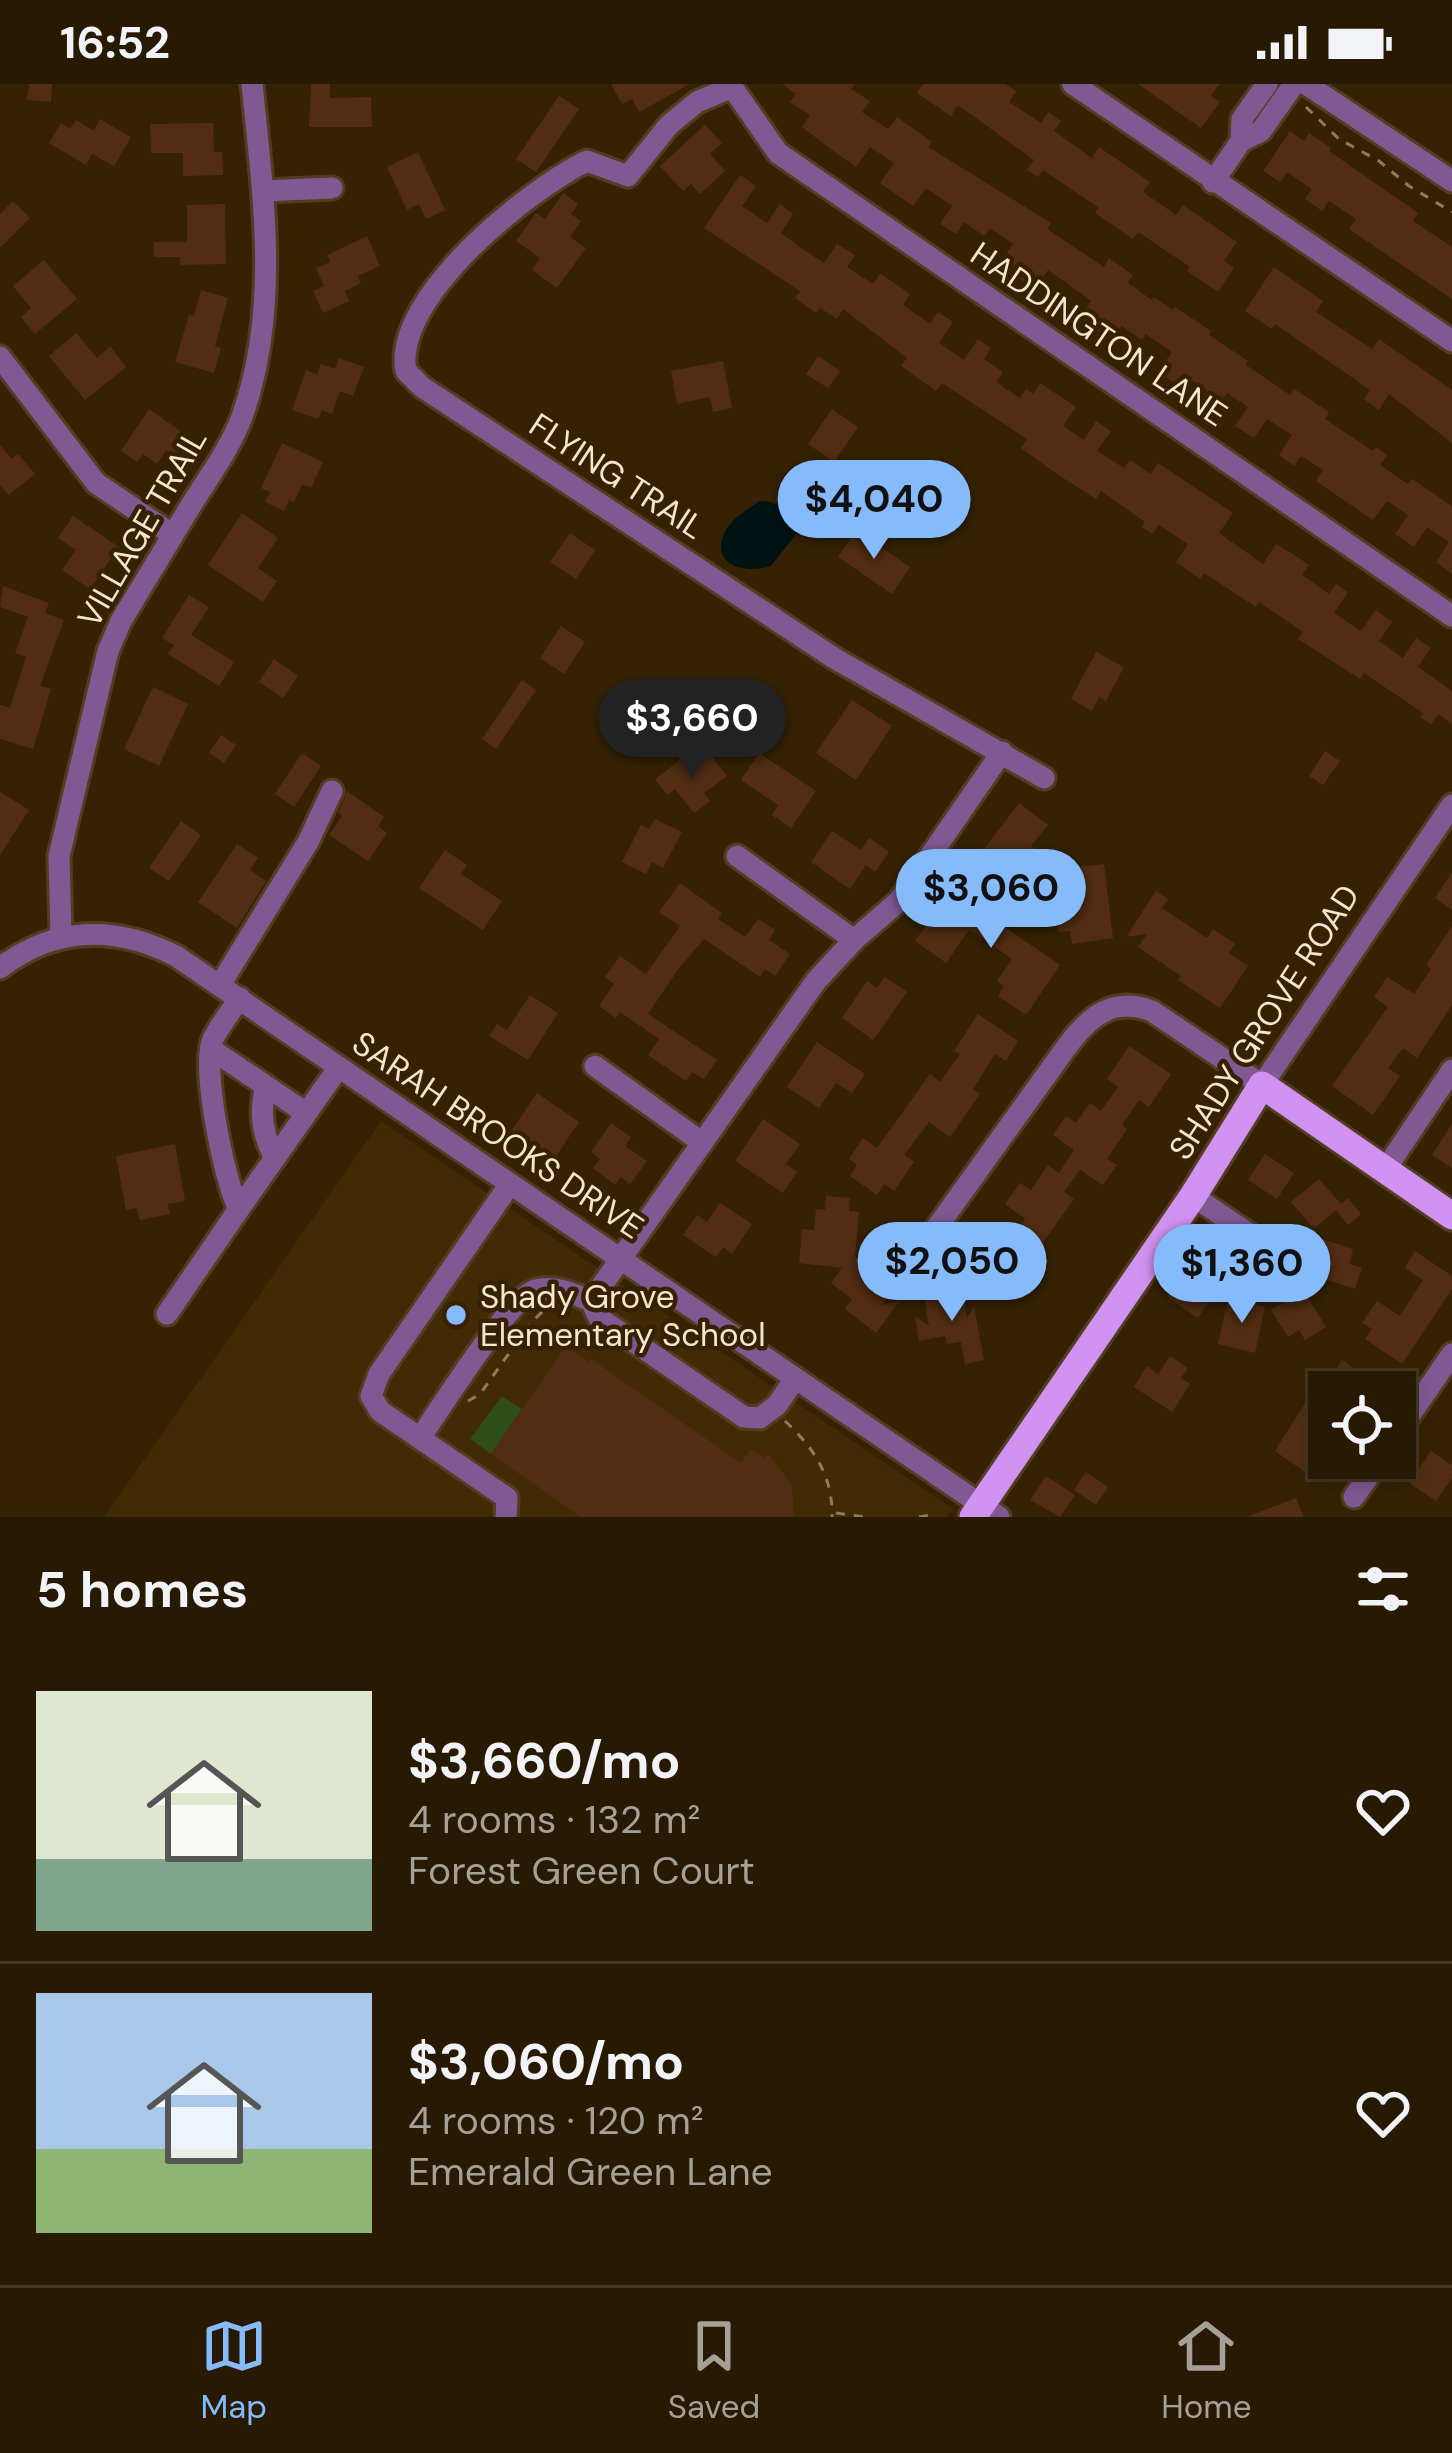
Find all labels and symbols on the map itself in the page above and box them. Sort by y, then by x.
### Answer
street label: HADDINGTON LANE [962,232,1236,436]
street label: FLYING TRAIL [521,403,713,549]
street label: VILLAGE TRAIL [68,421,216,635]
pin: $4,040 [776,460,972,562]
pin: $3,660 [594,679,790,781]
pin: $3,060 [893,849,1089,951]
street label: SHADY GROVE ROAD [1159,876,1369,1168]
street label: SARAH BROOKS DRIVE [344,1021,652,1249]
pin: $2,050 [854,1222,1050,1324]
pin: $1,360 [1144,1224,1340,1326]
place label: Shady Grove Elementary School [480,1275,766,1356]
marker: Shady Grove Elementary School [443,1302,469,1328]

